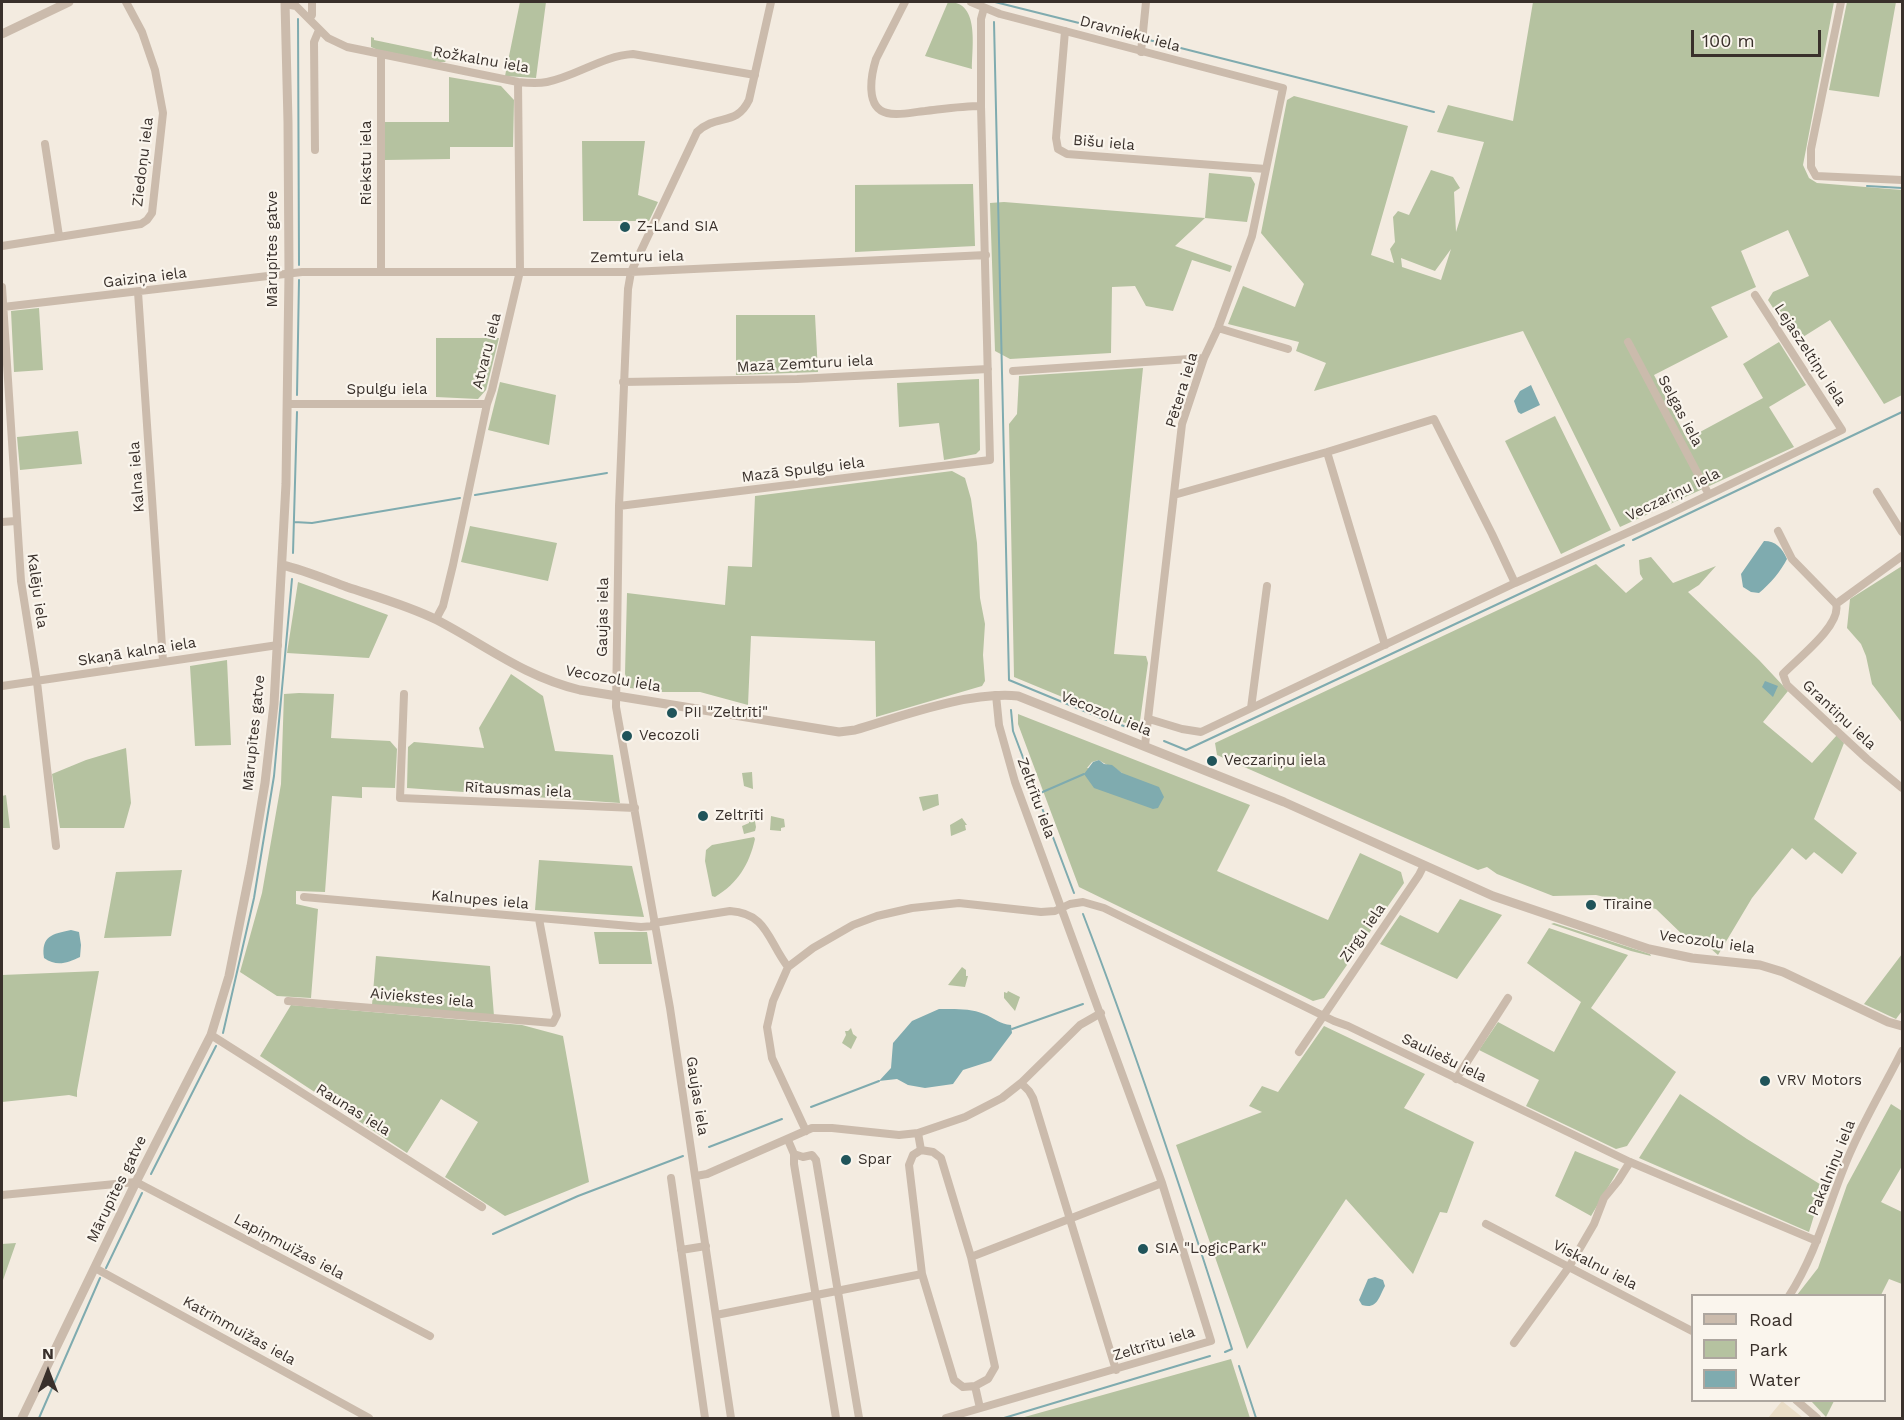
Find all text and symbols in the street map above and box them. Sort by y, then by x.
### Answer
street label: Dravnieku iela [1078,12,1182,56]
scale bar [1694,18,1824,56]
text: 100 m [1702,30,1755,51]
street label: Rožkalnu iela [431,43,531,77]
street label: Ziedoņu iela [129,116,157,208]
street label: Riekstu iela [358,120,376,206]
street label: Bišu iela [1072,131,1136,155]
street label: Mārupītes gatve [264,191,282,307]
place label: Z-Land SIA [637,218,718,236]
marker: Z-Land SIA [618,220,632,234]
street label: Zemturu iela [590,247,684,267]
street label: Gaiziņa iela [102,264,188,292]
street label: Lejaszeltiņu iela [1770,301,1850,409]
street label: Atvaru iela [469,311,505,391]
street label: Pētera iela [1162,350,1202,430]
street label: Mazā Zemturu iela [736,351,874,377]
street label: Selgas iela [1654,372,1706,450]
street label: Spulgu iela [347,381,427,399]
street label: Kalna iela [126,441,148,513]
street label: Mazā Spulgu iela [741,454,865,486]
street label: Veczariņu iela [1623,465,1723,525]
street label: Kalēju iela [23,552,51,630]
street label: Gaujas iela [593,577,613,657]
street label: Skaņā kalna iela [77,634,197,670]
street label: Vecozolu iela [564,662,662,696]
street label: Mārupītes gatve [239,674,269,792]
street label: Grantiņu iela [1798,676,1880,754]
street label: Vecozolu iela [1058,688,1154,740]
place label: PII "Zeltrīti" [684,704,768,722]
marker: PII "Zeltrīti" [665,706,679,720]
place label: Vecozoli [639,727,699,745]
marker: Vecozoli [620,729,634,743]
place label: Veczariņu iela [1224,752,1326,770]
marker: Veczariņu iela [1205,754,1219,768]
street label: Zeltrītu iela [1013,755,1059,841]
street label: Rītausmas iela [464,778,572,802]
place label: Zeltrīti [715,807,764,825]
marker: Zeltrīti [696,809,710,823]
street label: Kalnupes iela [430,887,530,913]
place label: Tīraine [1603,896,1652,914]
marker: Tīraine [1584,898,1598,912]
street label: Zirgu iela [1336,900,1390,966]
street label: Vecozolu iela [1658,926,1756,958]
street label: Aiviekstes iela [369,984,475,1012]
street label: Sauliešu iela [1399,1030,1489,1086]
street label: Gaujas iela [682,1055,712,1137]
place label: VRV Motors [1777,1072,1862,1090]
marker: VRV Motors [1758,1074,1772,1088]
street label: Raunas iela [313,1080,393,1140]
street label: Pakalniņu iela [1805,1117,1859,1219]
street label: Mārupītes gatve [83,1133,151,1245]
place label: Spar [858,1151,892,1169]
marker: Spar [839,1153,853,1167]
street label: Lapiņmuižas iela [231,1210,347,1284]
street label: Viskalnu iela [1550,1236,1640,1294]
place label: SIA "LogicPark" [1155,1240,1267,1258]
marker: SIA "LogicPark" [1136,1242,1150,1256]
street label: Katrīnmuižas iela [179,1293,299,1369]
legend [1691,1294,1886,1402]
text: Road [1749,1309,1793,1330]
street label: Zeltrītu iela [1111,1323,1197,1365]
text: Park [1749,1339,1788,1360]
north arrow [18,1342,78,1402]
text: N [42,1344,54,1363]
text: Water [1749,1369,1801,1390]

